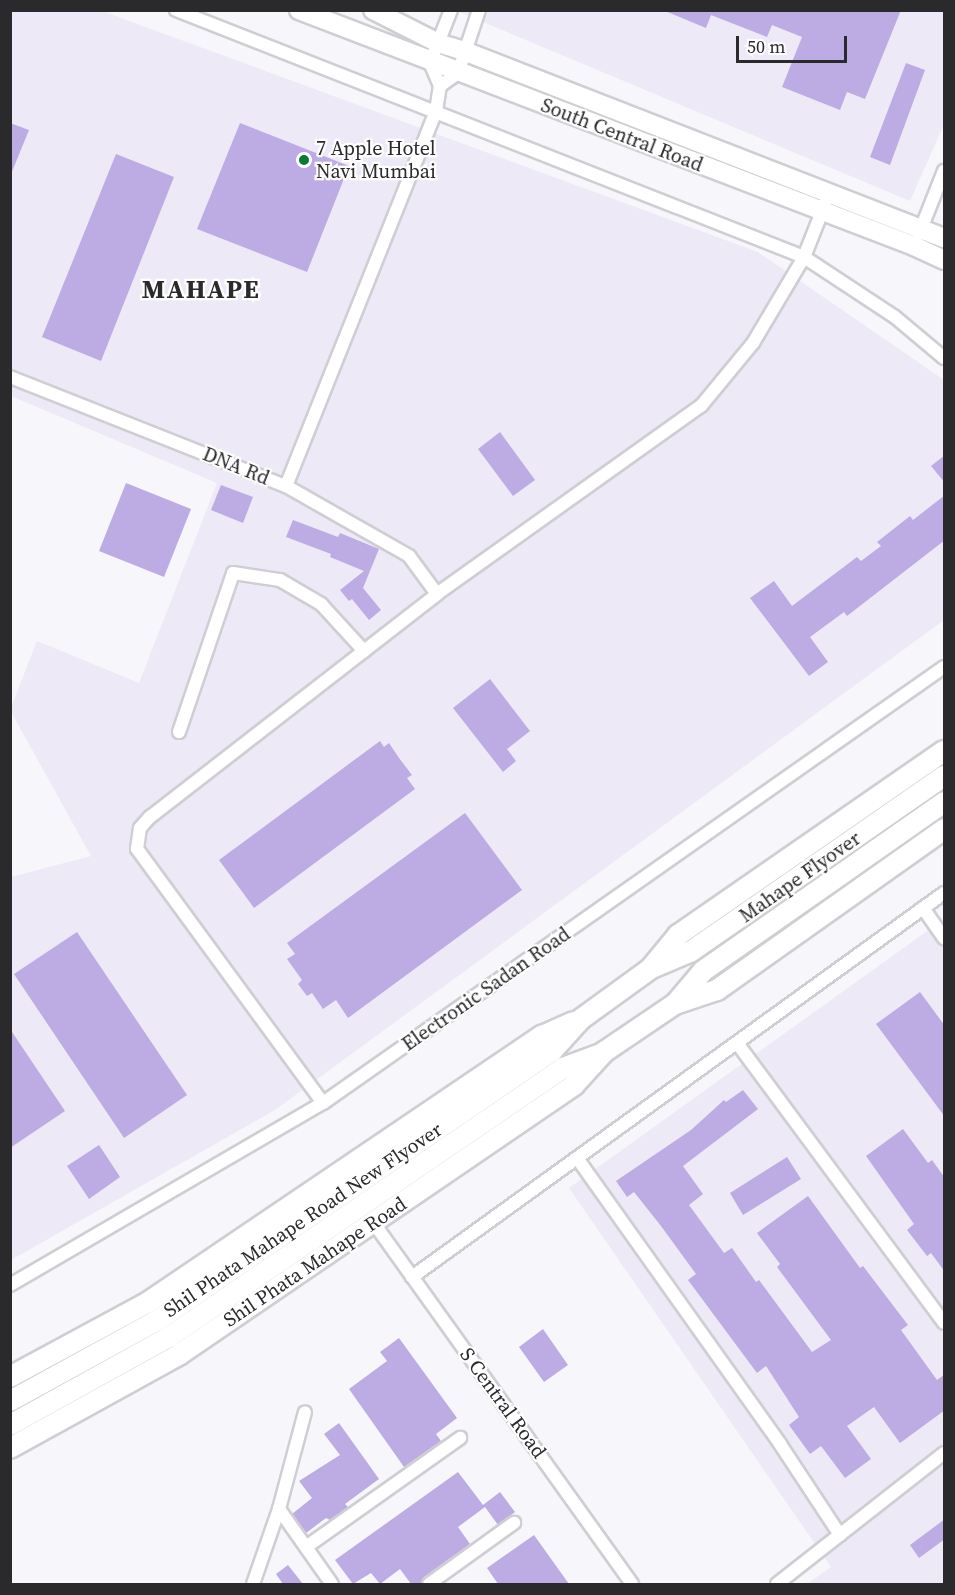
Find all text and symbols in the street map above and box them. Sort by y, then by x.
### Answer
scale bar [739,24,850,62]
text: 50 m [747,34,785,59]
street label: South Central Road [538,93,706,177]
place label: 7 Apple Hotel Navi Mumbai [316,136,436,183]
marker: 7 Apple Hotel Navi Mumbai [297,153,311,167]
district label: MAHAPE [142,274,260,306]
street label: DNA Rd [199,442,273,490]
street label: Mahape Flyover [735,826,865,928]
street label: Electronic Sadan Road [397,922,575,1056]
street label: Shil Phata Mahape Road New Flyover [159,1118,447,1322]
street label: Shil Phata Mahape Road [219,1192,411,1332]
street label: S Central Road [455,1343,551,1463]

